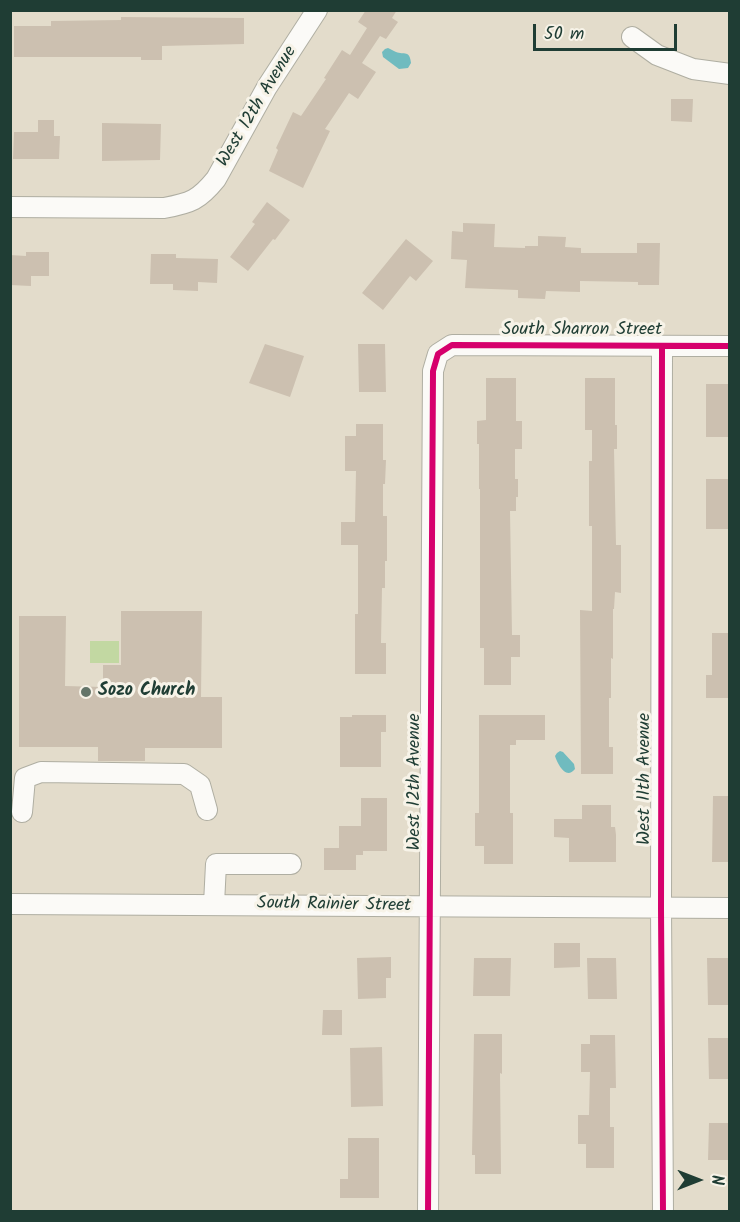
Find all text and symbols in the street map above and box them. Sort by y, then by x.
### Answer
scale bar [536,12,680,50]
text: 50 m [544,20,584,49]
street label: West 12th Avenue [213,43,303,171]
street label: South Sharron Street [502,320,662,342]
place label: Sozo Church [98,681,195,703]
marker: Sozo Church [79,685,93,699]
street label: West 11th Avenue [635,713,657,845]
street label: West 12th Avenue [405,714,427,850]
street label: South Rainier Street [257,894,411,918]
north arrow [668,1150,728,1210]
text: N [704,1175,729,1185]

